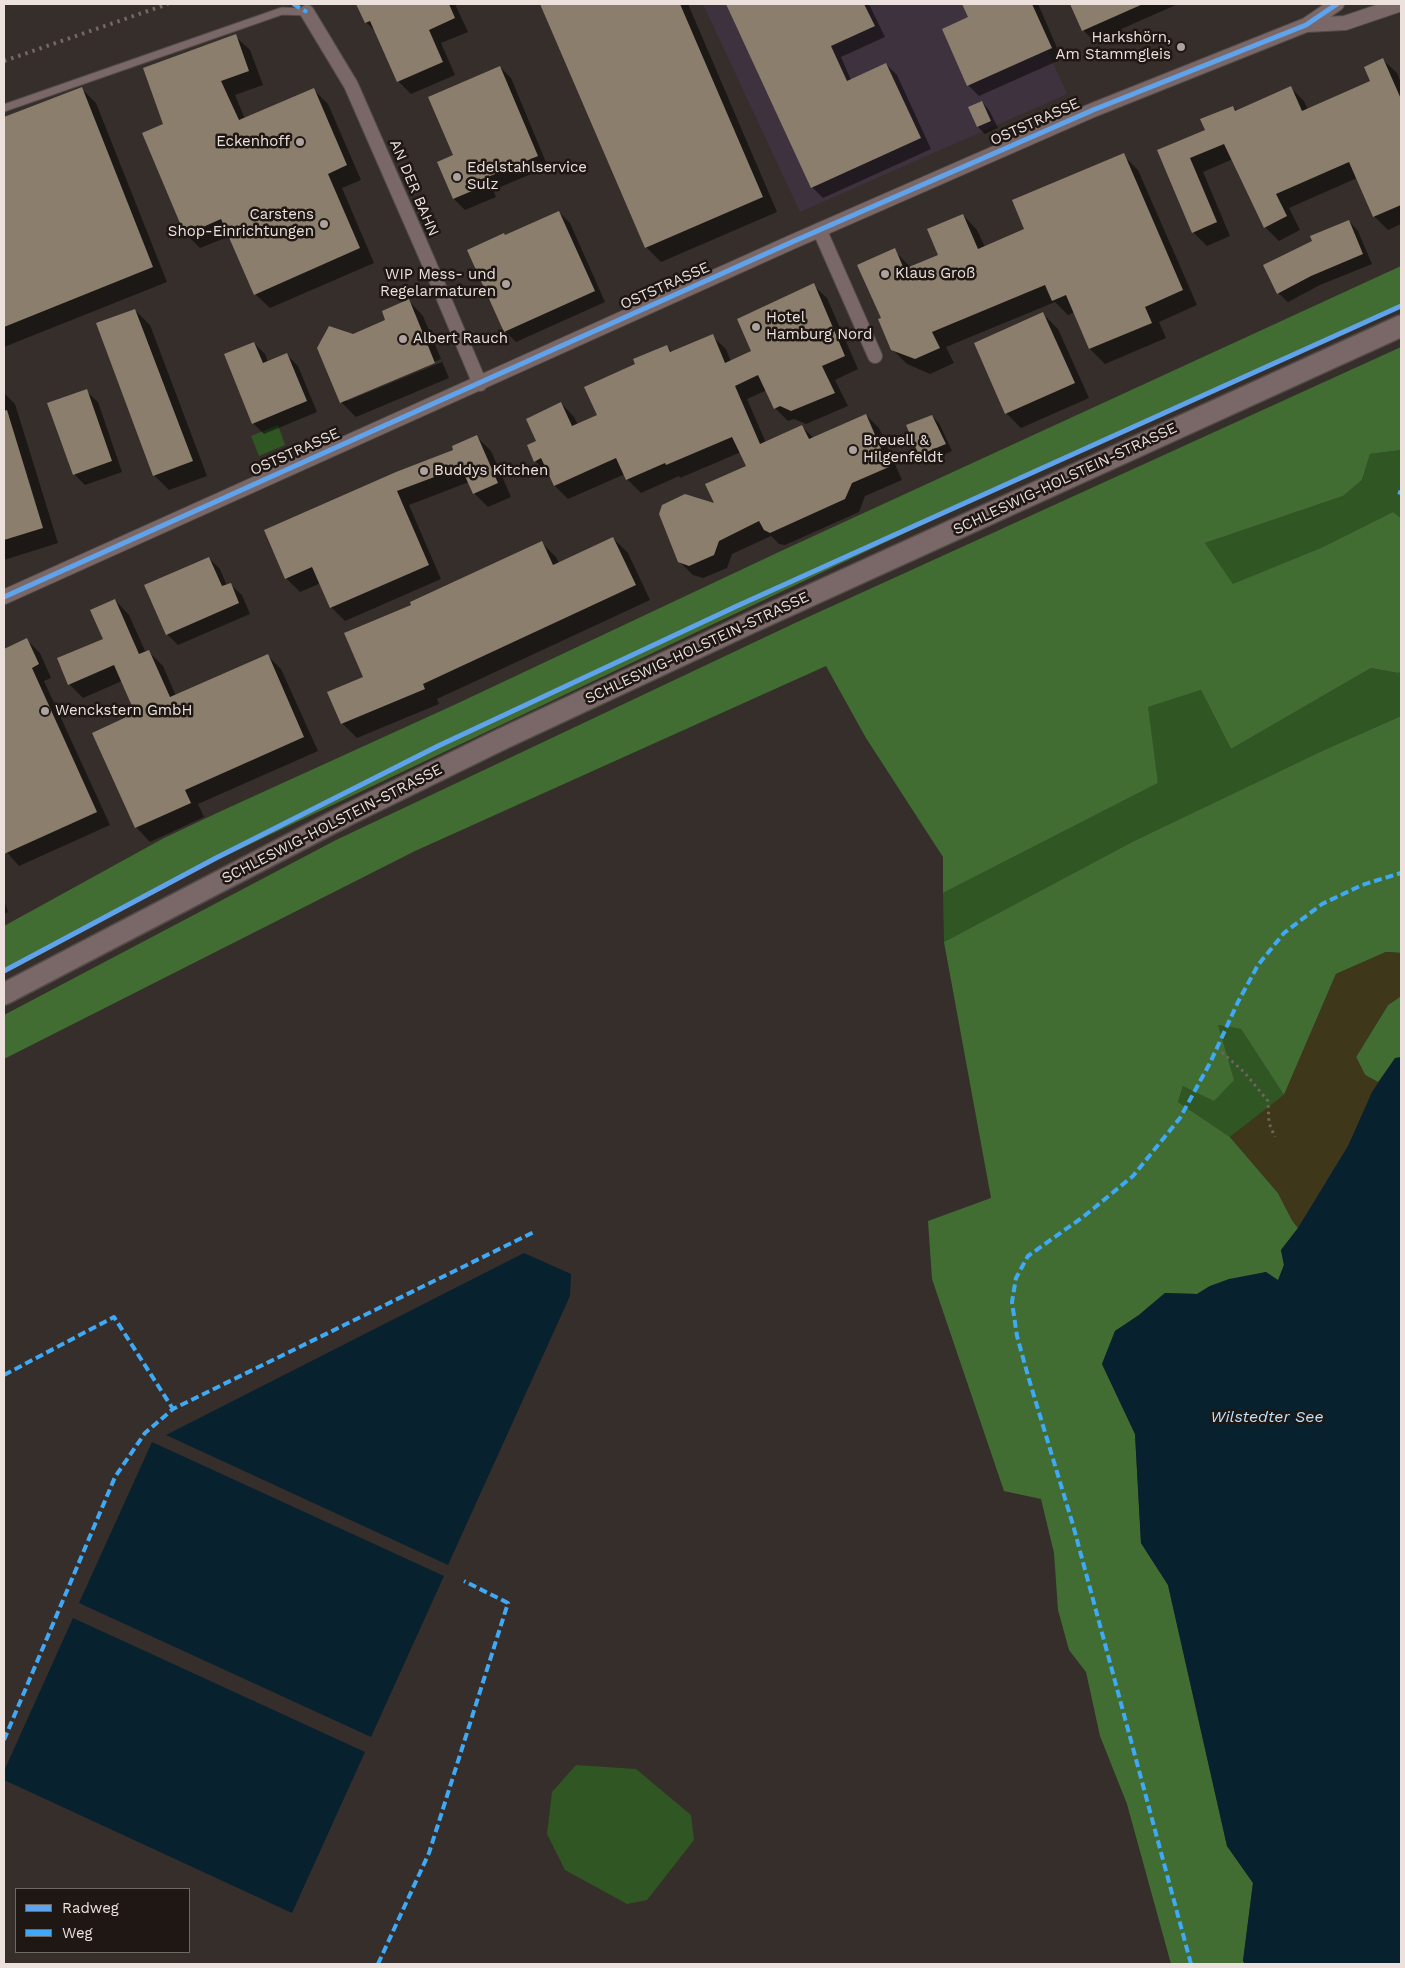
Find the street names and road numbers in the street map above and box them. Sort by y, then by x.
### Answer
street label: OSTSTRASSE [988,94,1082,150]
street label: AN DER BAHN [386,137,442,239]
street label: OSTSTRASSE [618,258,712,314]
street label: SCHLESWIG-HOLSTEIN-STRASSE [950,419,1180,539]
street label: OSTSTRASSE [248,424,342,480]
street label: SCHLESWIG-HOLSTEIN-STRASSE [582,588,812,708]
street label: SCHLESWIG-HOLSTEIN-STRASSE [219,760,445,888]

